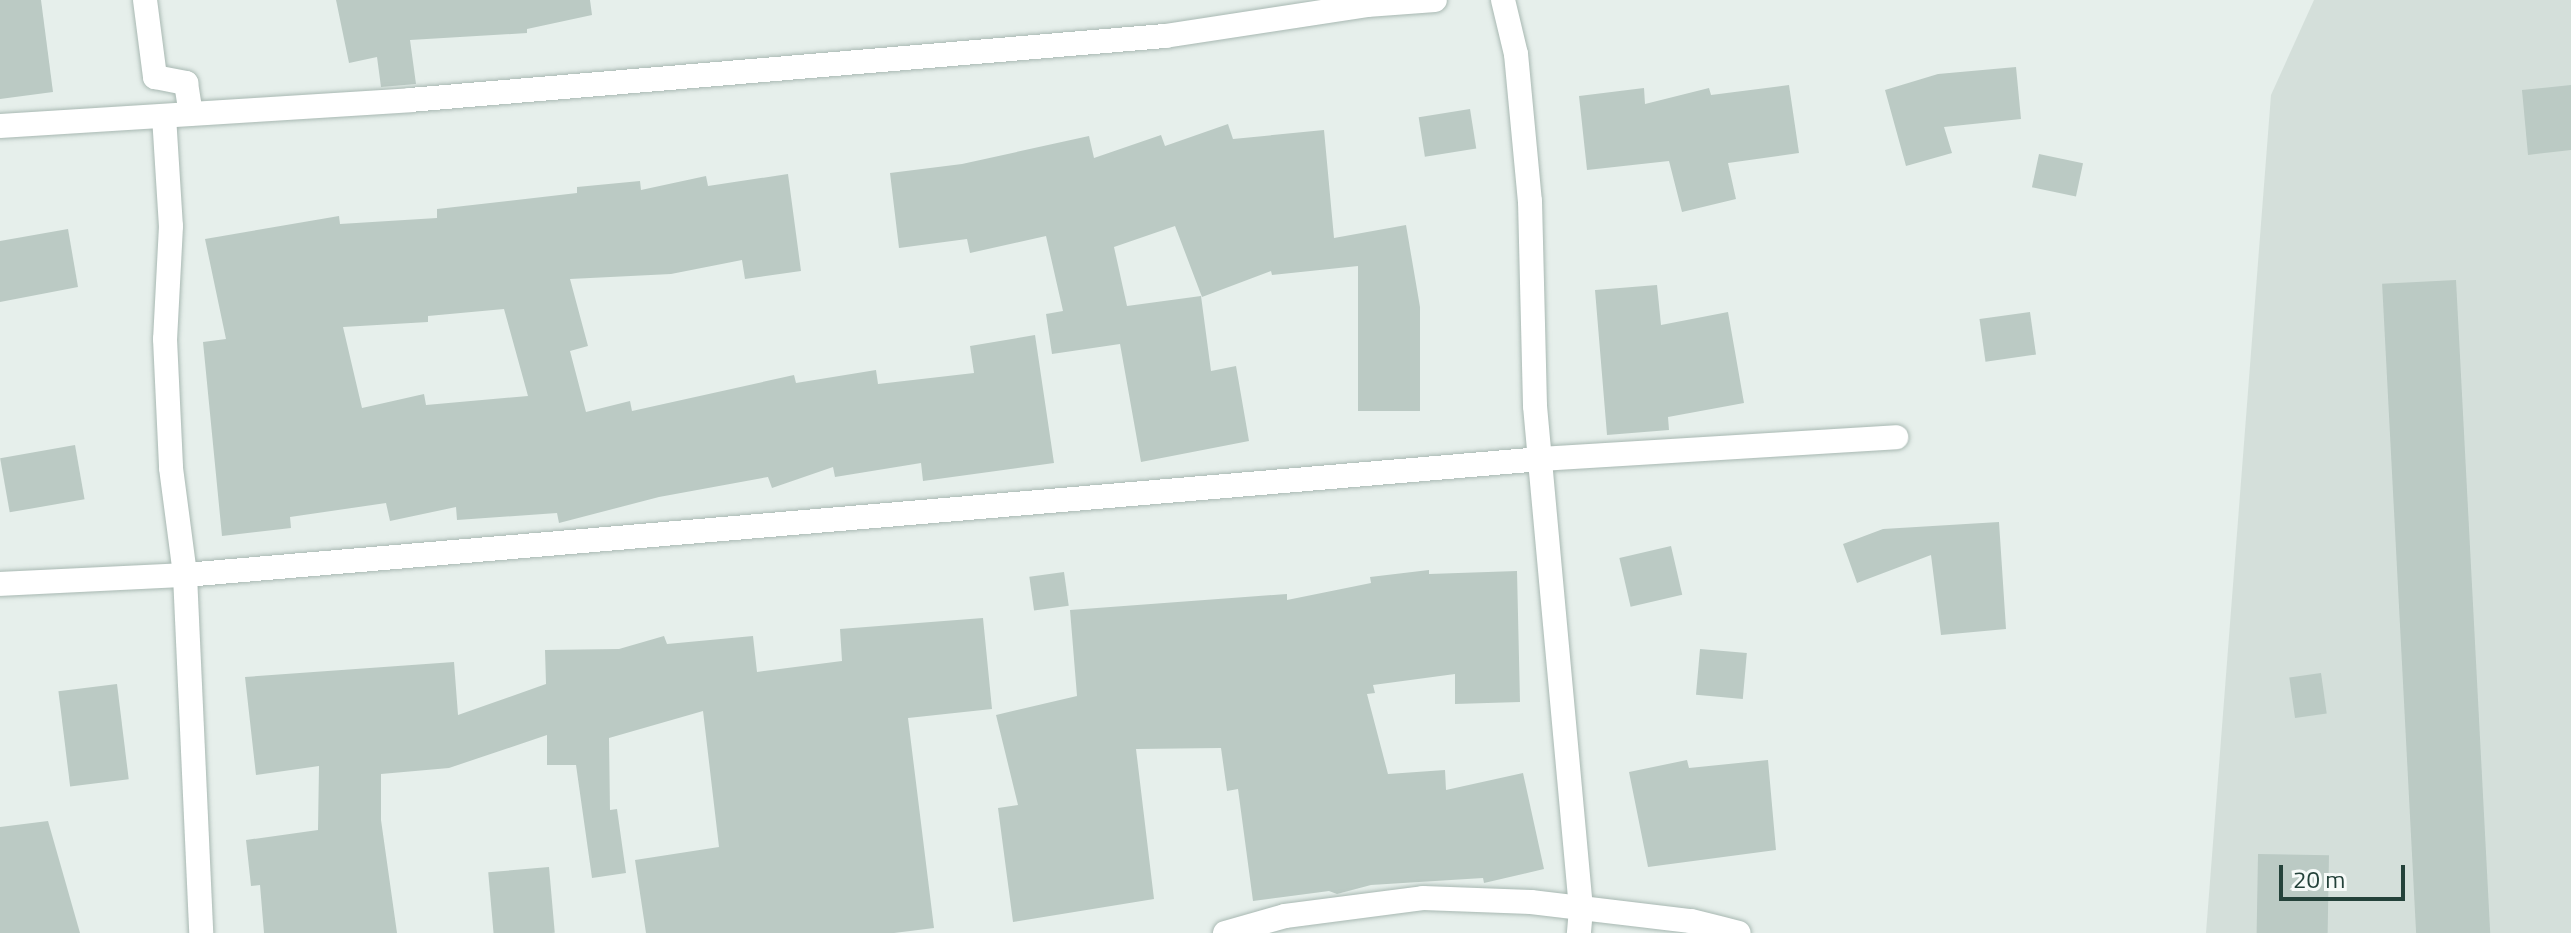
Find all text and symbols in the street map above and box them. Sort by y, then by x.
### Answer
scale bar [2283,849,2409,899]
text: 20 m [2293,861,2345,897]

